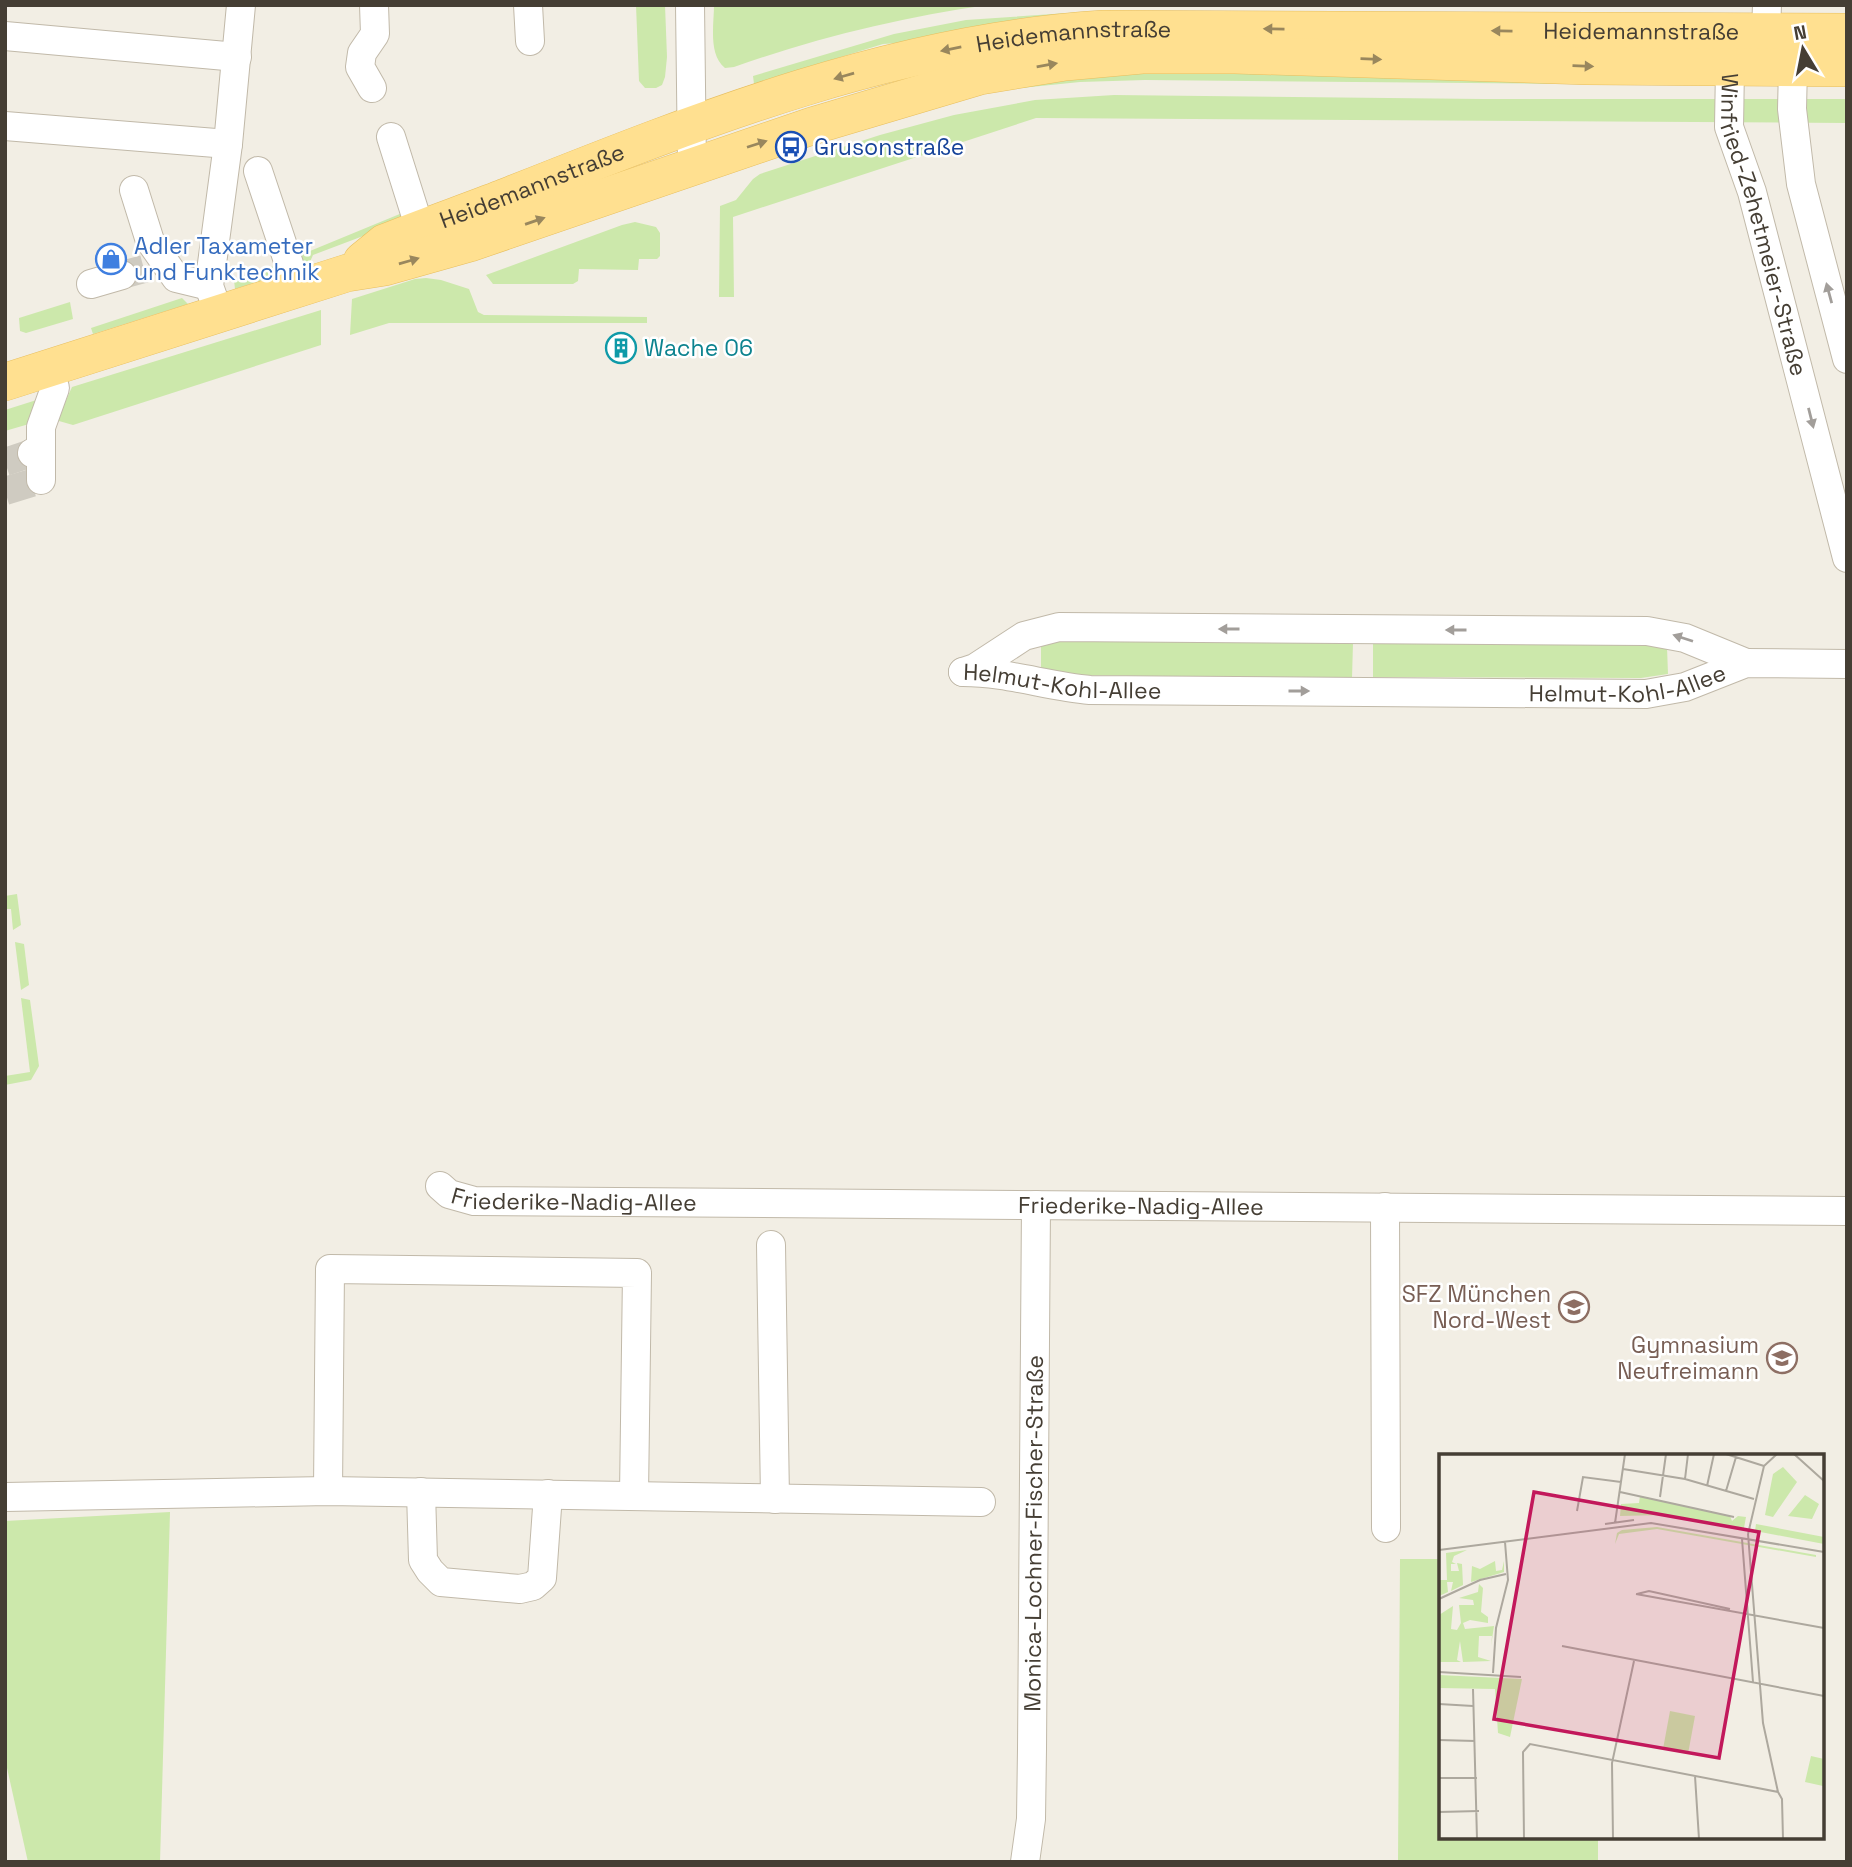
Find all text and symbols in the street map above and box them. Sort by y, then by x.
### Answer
street label: Heidemannstraße [974,14,1171,59]
north arrow [1768,14,1838,84]
street label: Heidemannstraße [1543,16,1739,47]
text: N [1792,19,1809,46]
one-way arrow [1263,23,1285,35]
one-way arrow [1491,25,1513,37]
one-way arrow [939,44,961,55]
one-way arrow [1361,54,1383,65]
one-way arrow [1036,59,1058,70]
one-way arrow [1572,60,1594,72]
one-way arrow [833,72,854,82]
street label: Winfried-Zehetmeier-Straße [1713,73,1814,379]
bus stop icon: Grusonstraße [774,130,808,164]
place label: Grusonstraße [814,132,964,162]
street label: Heidemannstraße [435,137,629,235]
one-way arrow [746,138,767,149]
one-way arrow [524,215,545,226]
place label: Adler Taxameter und Funktechnik [134,231,320,287]
shop icon: Adler Taxameter und Funktechnik [94,242,128,276]
one-way arrow [399,255,420,265]
one-way arrow [1823,282,1834,304]
building icon: Wache 06 [604,331,638,365]
place label: Wache 06 [644,333,753,363]
one-way arrow [1806,407,1817,429]
one-way arrow [1217,623,1239,634]
one-way arrow [1445,624,1467,636]
one-way arrow [1672,633,1693,643]
street label: Helmut-Kohl-Allee [963,657,1161,706]
street label: Helmut-Kohl-Allee [1529,657,1730,709]
one-way arrow [1288,685,1310,697]
street label: Friederike-Nadig-Allee [448,1180,697,1218]
street label: Friederike-Nadig-Allee [1018,1190,1264,1222]
place label: SFZ München Nord-West [1402,1279,1551,1335]
school or university icon: SFZ München Nord-West [1557,1290,1591,1324]
place label: Gymnasium Neufreimann [1617,1330,1759,1386]
school or university icon: Gymnasium Neufreimann [1765,1341,1799,1375]
street label: Monica-Lochner-Fischer-Straße [1017,1355,1050,1712]
inset map [1439,1454,1824,1839]

